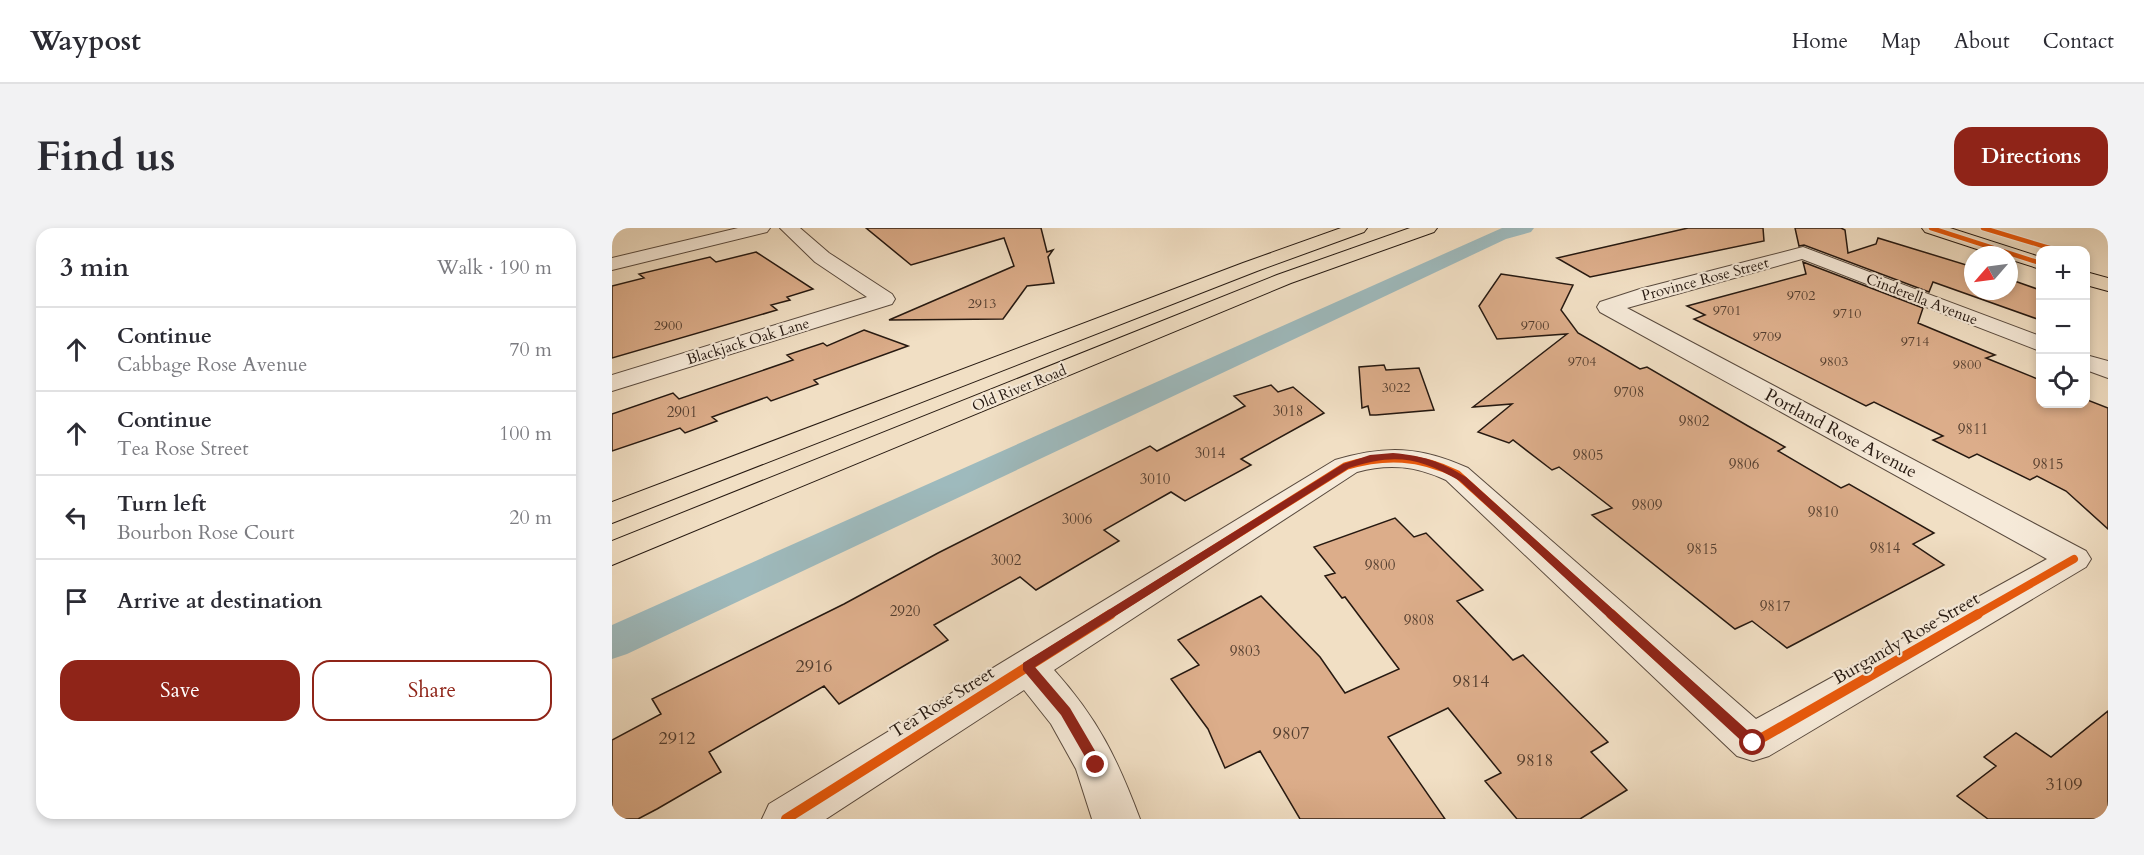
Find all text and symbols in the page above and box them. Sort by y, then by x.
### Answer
text: Waypost [30,22,141,60]
text: Home [1792,27,1848,56]
text: Map [1881,27,1921,56]
text: About [1954,27,2010,56]
text: Contact [2043,27,2114,56]
button: Directions [1954,127,2108,186]
text: Find us [36,128,176,185]
north arrow [1964,246,2018,300]
map controls [2036,246,2090,408]
button: + [2036,246,2090,300]
text: 3 min [60,250,129,285]
street label: Province Rose Street [1639,252,1771,306]
text: Walk · 190 m [437,254,552,281]
street label: Cinderella Avenue [1863,269,1981,330]
house number: 9702 [1787,286,1815,305]
house number: 2913 [968,294,996,313]
button: − [2036,300,2090,354]
house number: 9701 [1713,301,1741,320]
house number: 9710 [1833,304,1861,323]
street label: Blackjack Oak Lane [684,313,812,369]
house number: 2900 [654,316,682,335]
house number: 9700 [1521,316,1549,335]
text: Continue [117,321,212,351]
house number: 9709 [1753,327,1781,346]
house number: 9714 [1901,332,1929,351]
icon: ahead [60,333,93,366]
text: 70 m [509,336,552,363]
text: Cabbage Rose Avenue [117,351,307,378]
house number: 9704 [1568,352,1596,371]
house number: 9803 [1820,352,1848,371]
button: locate [2036,354,2090,408]
house number: 9800 [1953,355,1981,374]
street label: Old River Road [969,360,1069,416]
house number: 3022 [1382,378,1410,397]
house number: 9708 [1614,382,1644,402]
street label: Portland Rose Avenue [1760,383,1921,484]
house number: 3018 [1273,401,1303,421]
house number: 2901 [667,402,697,422]
text: Continue [117,405,212,435]
house number: 9802 [1679,411,1710,431]
icon: ahead [60,417,93,450]
house number: 9811 [1958,419,1988,439]
text: 100 m [499,420,552,447]
text: Tea Rose Street [117,435,249,462]
house number: 3014 [1195,443,1226,463]
house number: 9805 [1573,445,1603,465]
house number: 9806 [1729,454,1760,474]
house number: 9815 [2033,454,2063,474]
house number: 3010 [1140,469,1171,489]
text: Turn left [117,489,206,519]
house number: 9809 [1632,495,1663,515]
icon: left [60,501,93,534]
house number: 9810 [1808,502,1839,522]
text: 20 m [509,504,552,531]
house number: 3006 [1062,509,1093,529]
text: Bourbon Rose Court [117,519,294,546]
house number: 9814 [1870,538,1901,558]
house number: 9815 [1687,539,1717,559]
house number: 3002 [991,550,1022,570]
house number: 9800 [1365,555,1396,575]
icon: arrive [60,585,93,618]
text: Arrive at destination [117,586,322,616]
street label: Burgandy Rose Street [1828,586,1984,691]
house number: 9817 [1760,596,1791,616]
house number: 2920 [890,601,921,621]
house number: 9808 [1404,610,1434,630]
house number: 9803 [1230,641,1260,661]
house number: 2916 [796,654,832,679]
button: Save [60,660,300,721]
button: Share [312,660,552,721]
street label: Tea Rose Street [885,660,999,744]
house number: 9814 [1453,669,1489,694]
house number: 9807 [1273,721,1309,746]
house number: 2912 [659,726,695,751]
route start [1739,729,1765,755]
house number: 9818 [1517,748,1553,773]
route end [1082,751,1108,777]
house number: 3109 [2046,772,2082,797]

